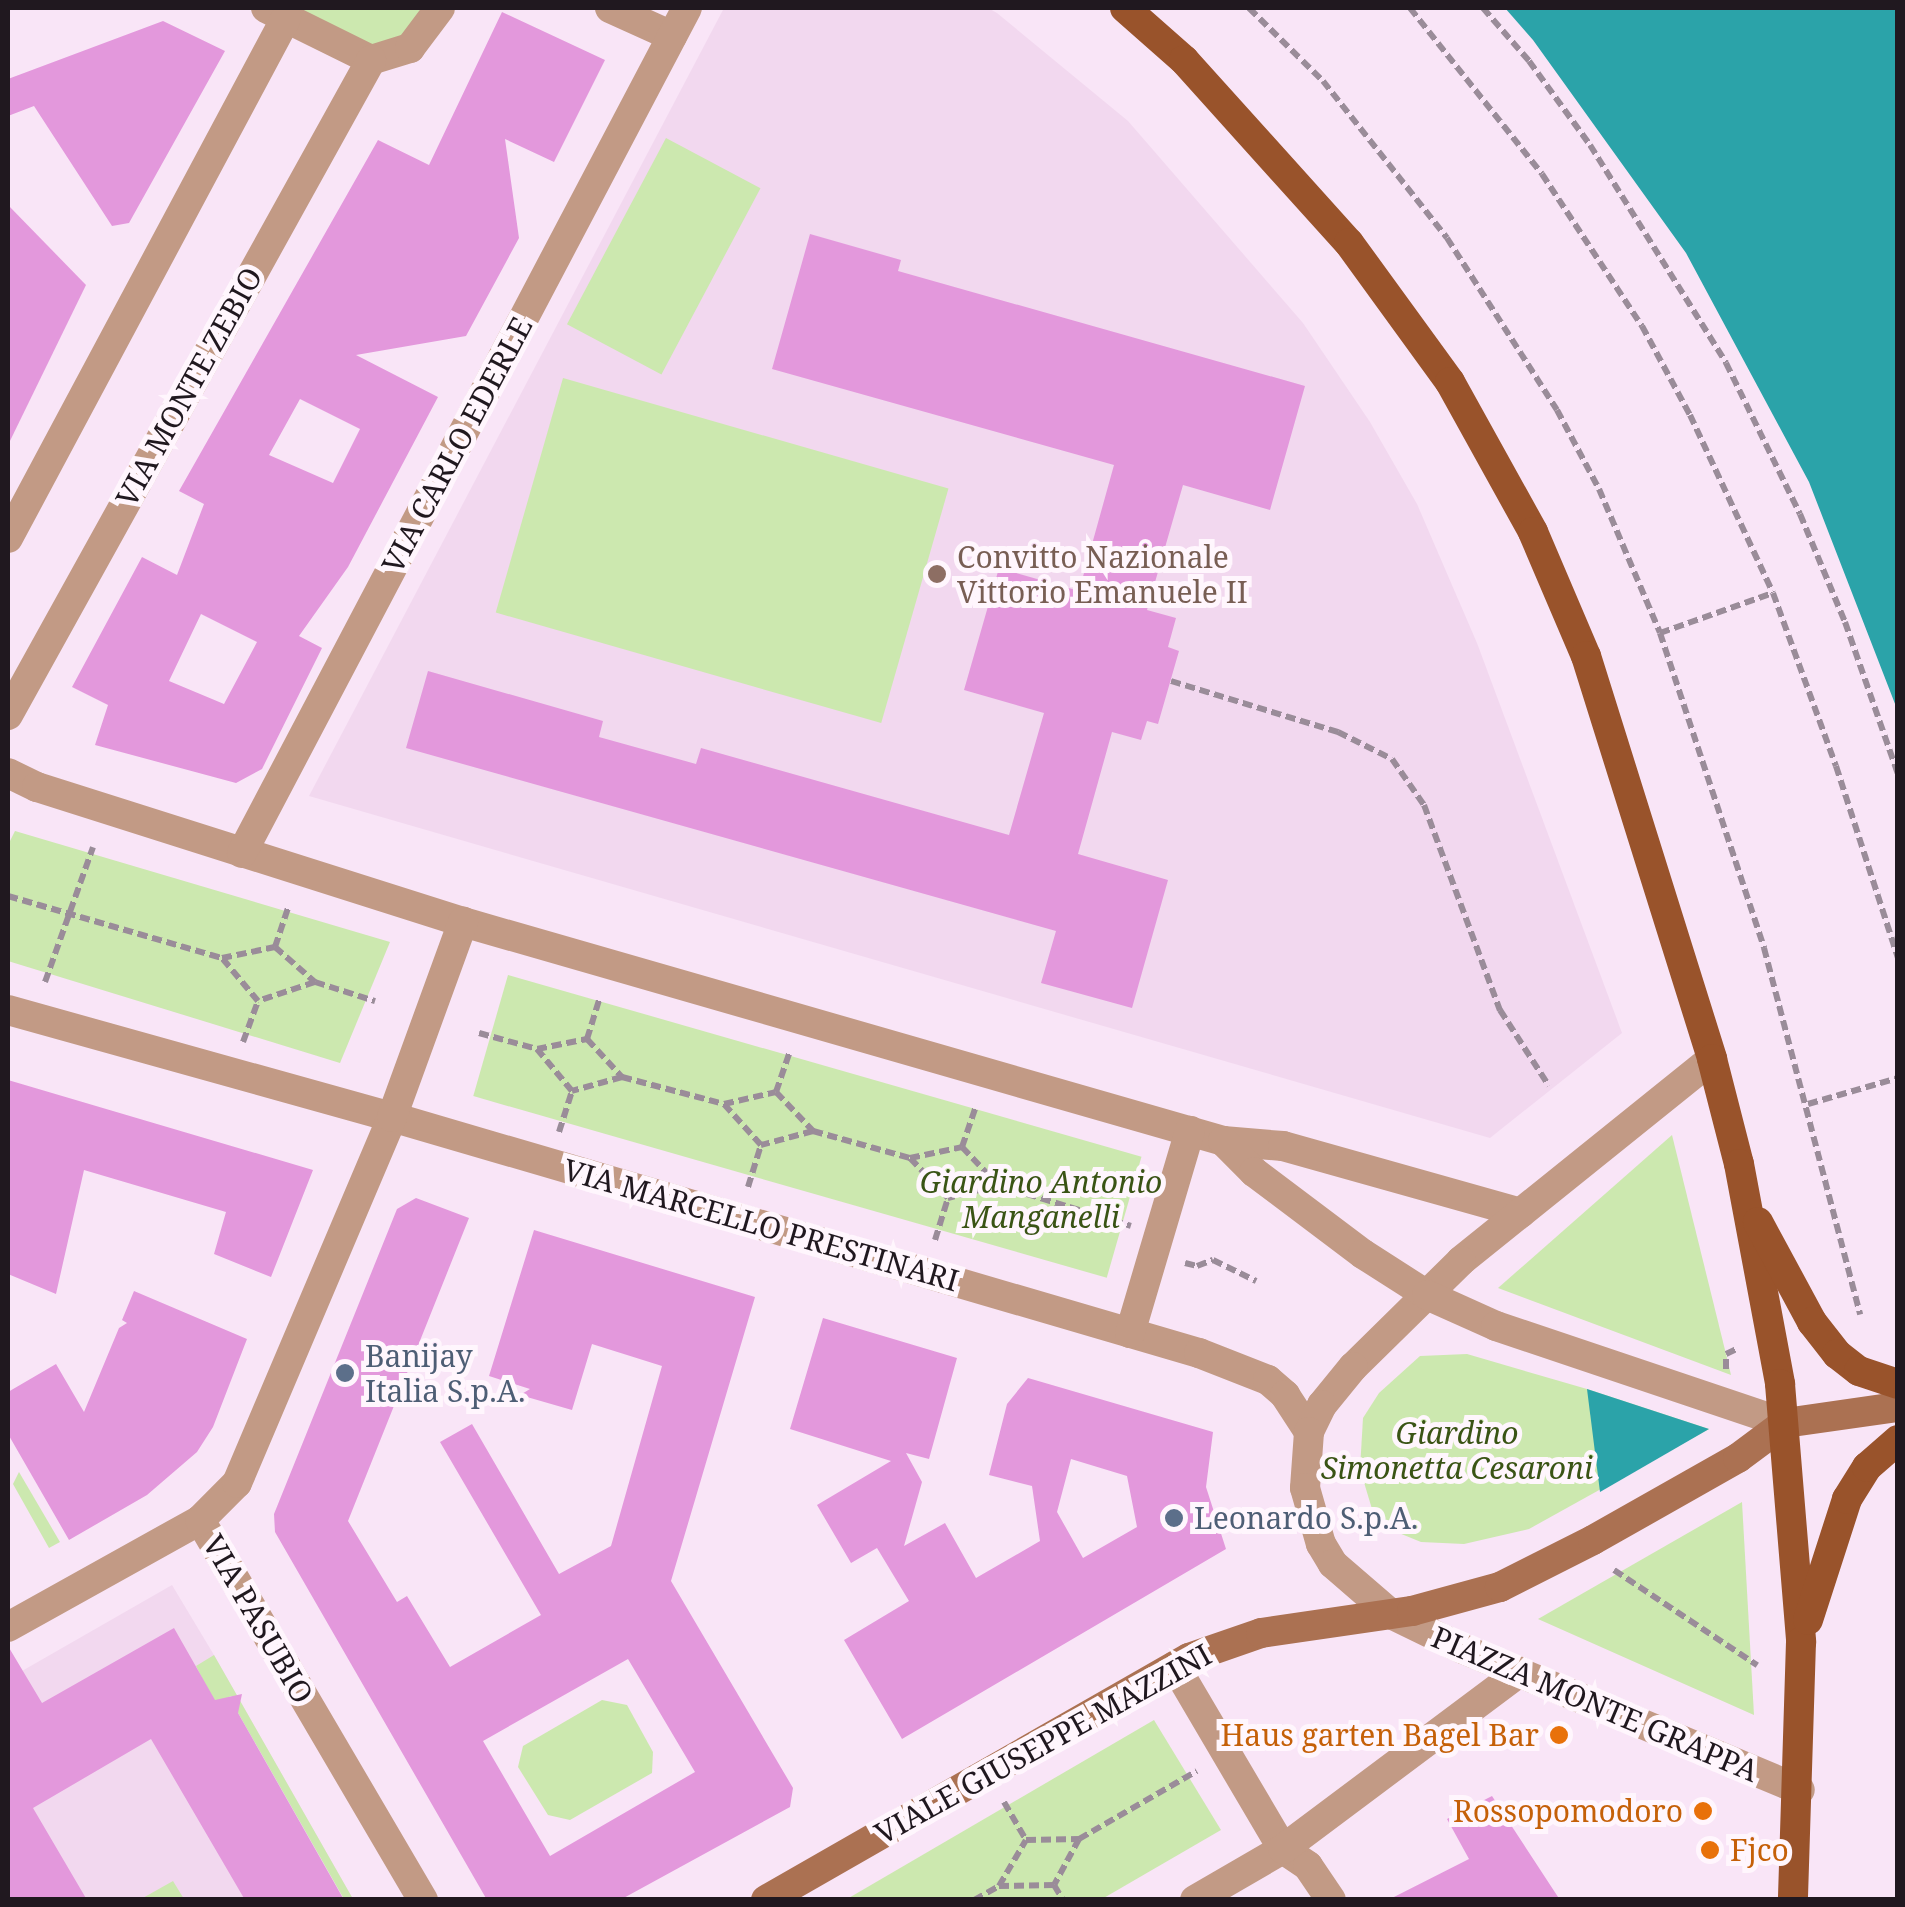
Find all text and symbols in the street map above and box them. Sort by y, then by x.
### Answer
street label: VIA MONTE ZEBIO [108,261,270,513]
street label: VIA CARLO EDERLE [374,311,540,579]
place label: Convitto Nazionale Vittorio Emanuele II [957,539,1248,610]
marker: Convitto Nazionale Vittorio Emanuele II [926,563,948,585]
street label: VIA MARCELLO PRESTINARI [559,1151,963,1299]
park label: Giardino Antonio Manganelli [920,1164,1162,1234]
place label: Banijay Italia S.p.A. [365,1338,525,1408]
marker: Banijay Italia S.p.A. [334,1362,356,1384]
park label: Giardino Simonetta Cesaroni [1321,1415,1593,1486]
place label: Leonardo S.p.A. [1194,1500,1418,1536]
marker: Leonardo S.p.A. [1163,1507,1185,1529]
street label: VIA PASUBIO [195,1528,321,1710]
street label: PIAZZA MONTE GRAPPA [1426,1619,1764,1789]
street label: VIALE GIUSEPPE MAZZINI [869,1636,1217,1852]
place label: Haus garten Bagel Bar [1221,1717,1539,1753]
marker: Haus garten Bagel Bar [1548,1724,1570,1746]
place label: Rossopomodoro [1453,1793,1683,1829]
marker: Rossopomodoro [1692,1800,1714,1822]
place label: Fjco [1730,1832,1789,1868]
marker: Fjco [1699,1839,1721,1861]

